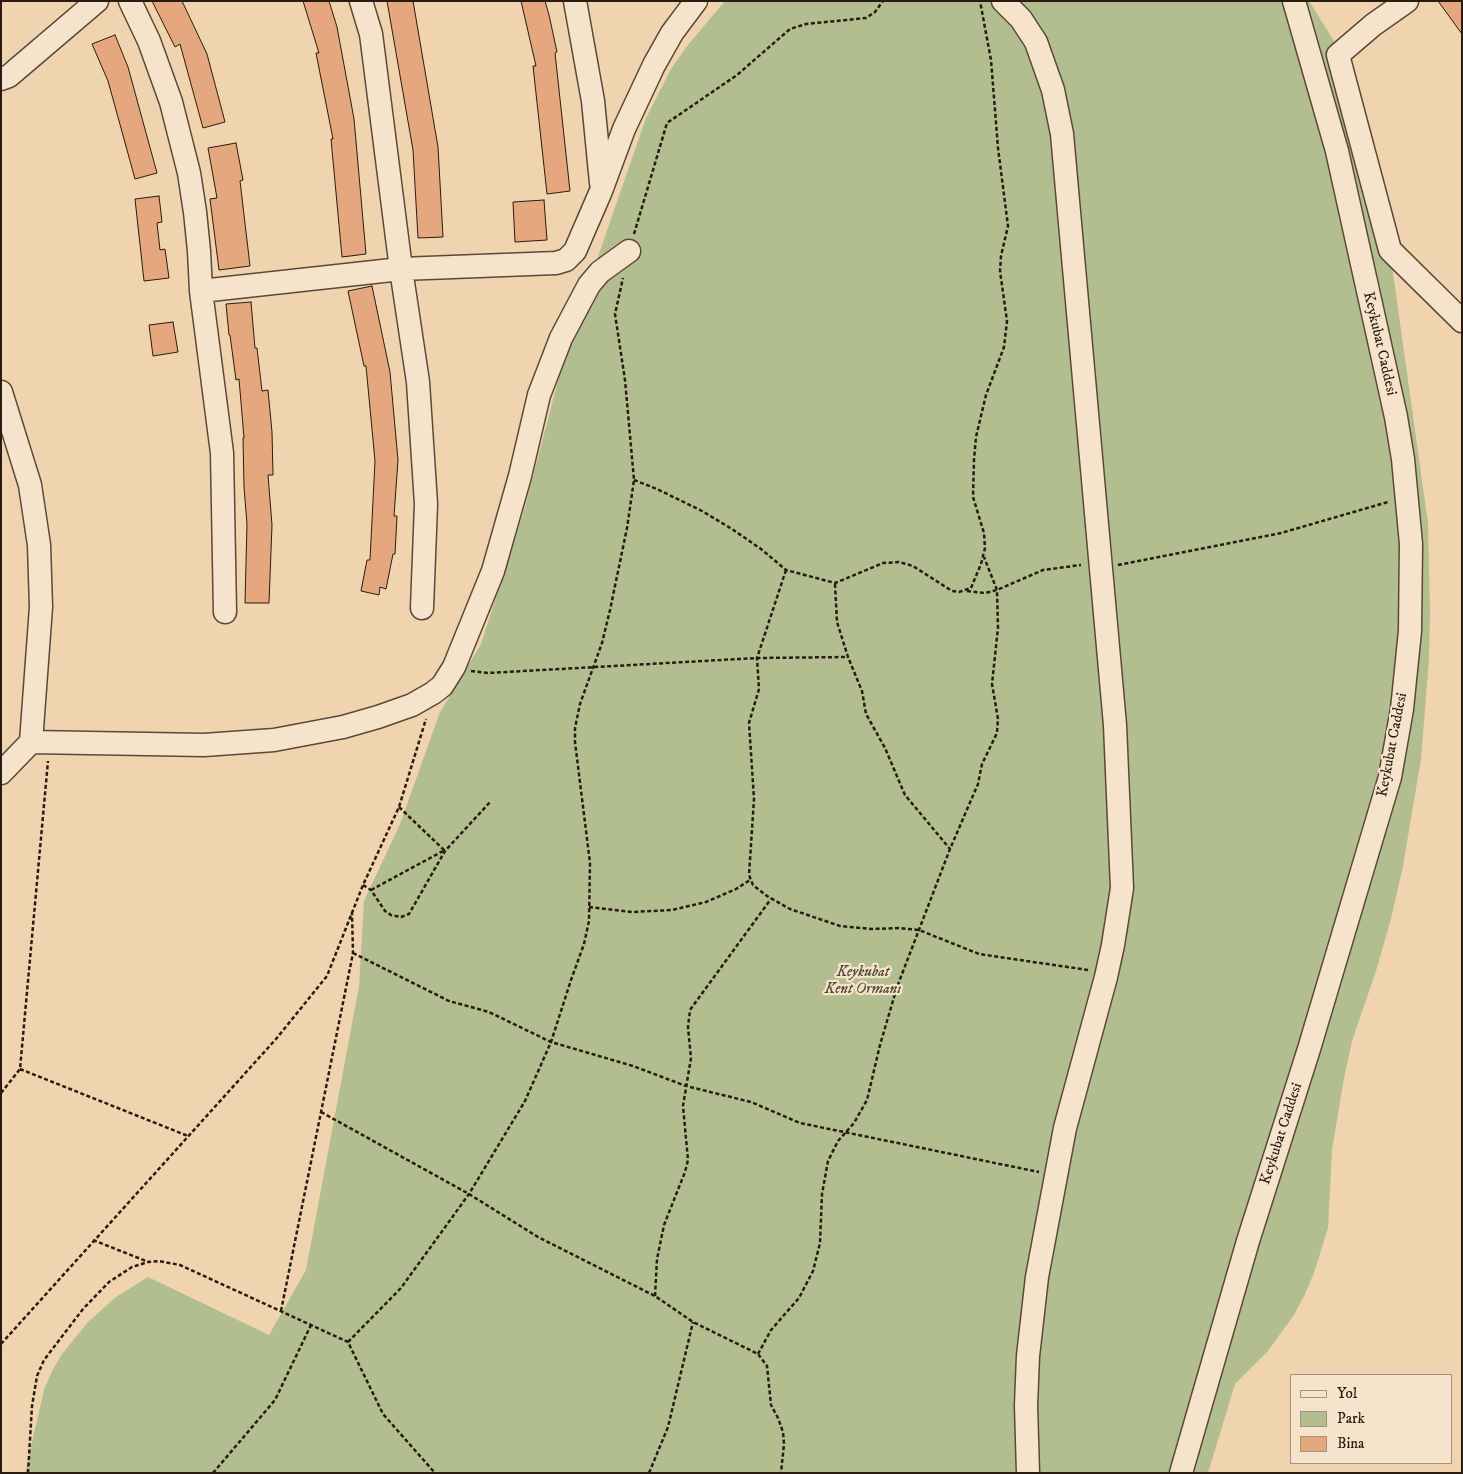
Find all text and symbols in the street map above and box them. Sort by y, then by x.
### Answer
street label: Keykubat Caddesi [1358,290,1400,398]
street label: Keykubat Caddesi [1374,691,1412,799]
park label: Keykubat Kent Ormanı [825,964,901,999]
street label: Keykubat Caddesi [1257,1081,1307,1187]
legend [1290,1374,1453,1464]
text: Yol [1337,1384,1357,1403]
text: Park [1337,1409,1365,1428]
text: Bina [1337,1434,1365,1453]

